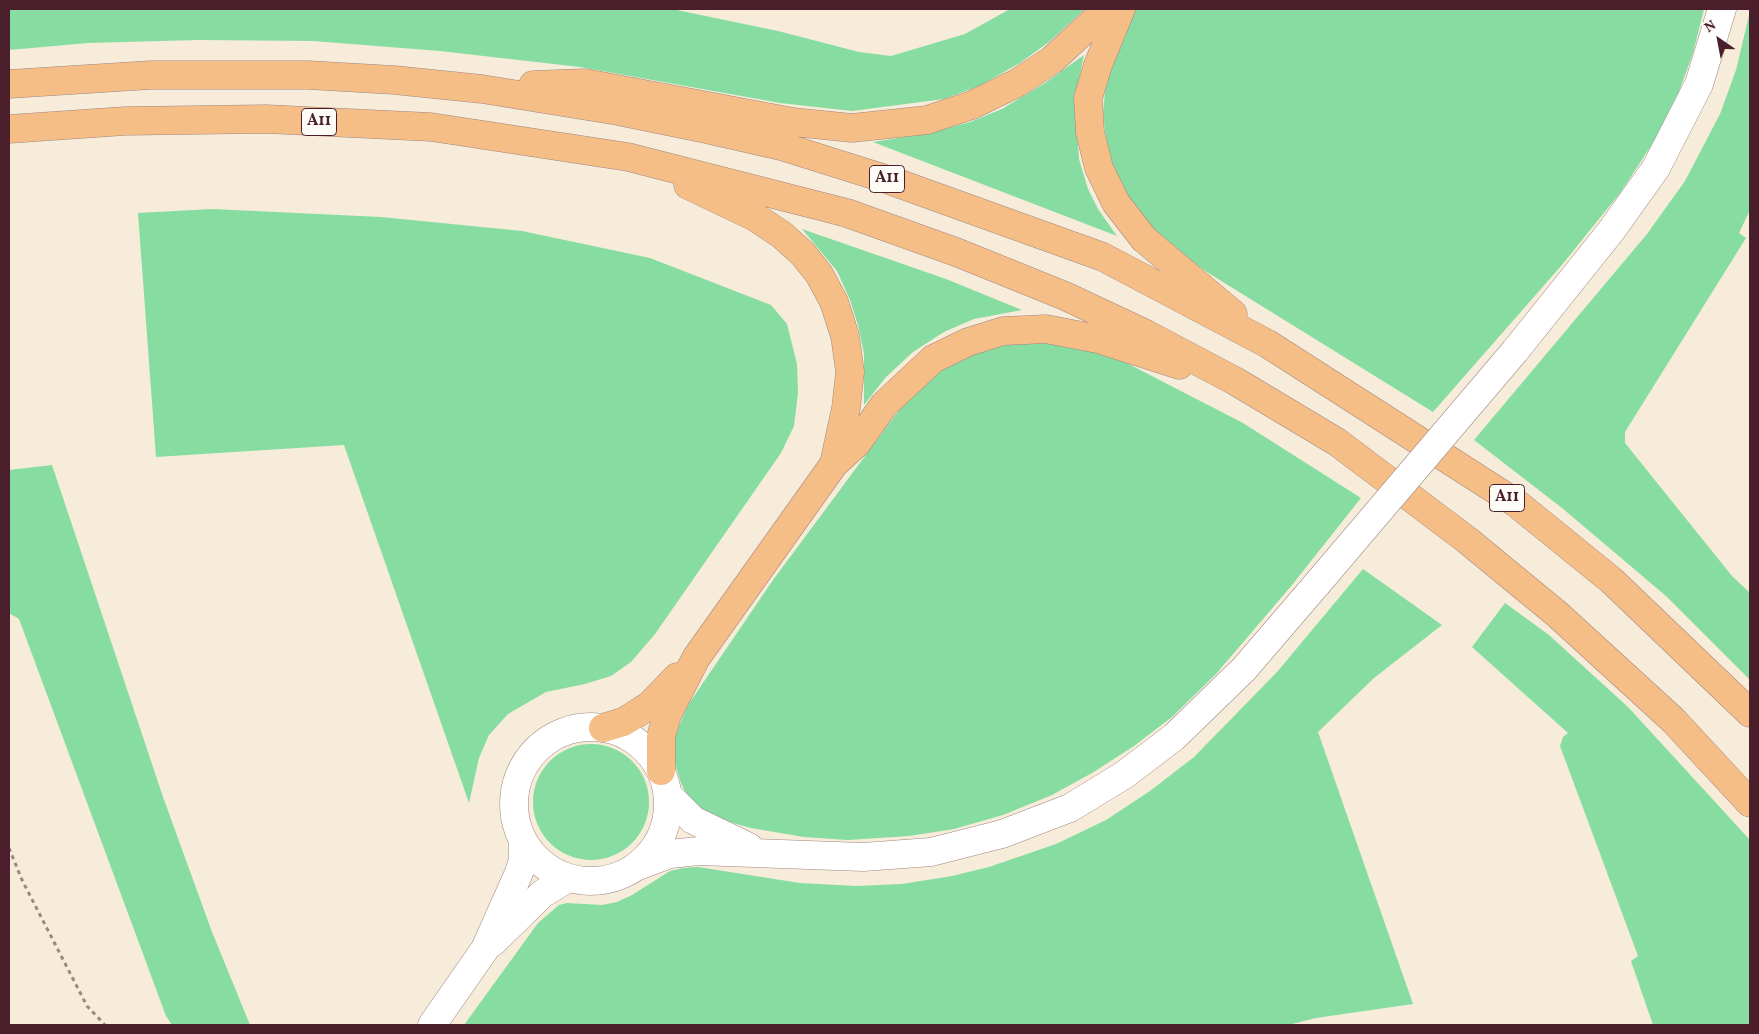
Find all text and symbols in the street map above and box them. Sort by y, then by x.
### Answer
north arrow [1694,15,1744,65]
text: N [1701,16,1720,38]
road number: A11 [302,108,336,136]
road number: A11 [870,165,904,192]
road number: A11 [1490,484,1524,512]

